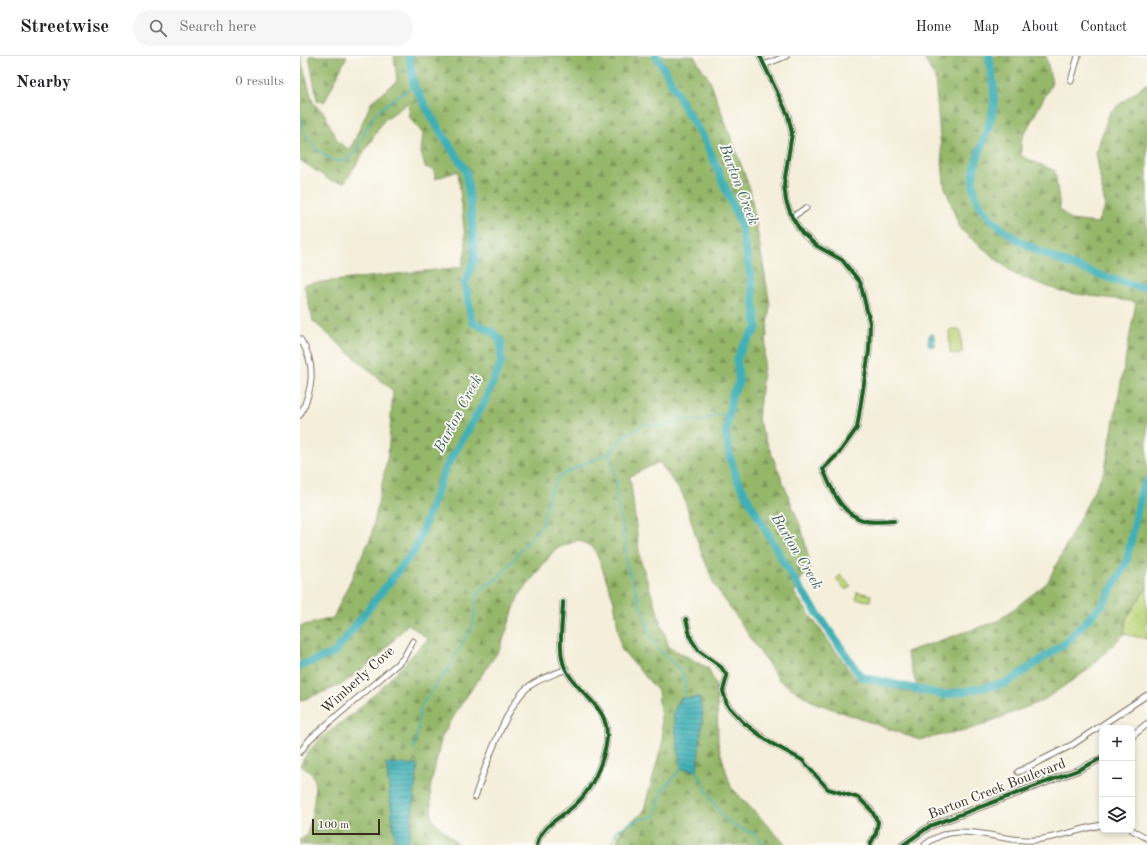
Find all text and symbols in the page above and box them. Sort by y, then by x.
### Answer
search box [133,10,413,46]
icon: search [147,17,169,39]
text: Streetwise [20,18,109,37]
text: Search here [179,20,256,35]
text: Home [916,20,951,34]
text: Map [973,20,999,34]
text: About [1021,20,1058,34]
text: Contact [1080,20,1127,34]
text: Nearby [16,74,71,91]
text: 0 results [235,75,284,88]
water label: Barton Creek [715,141,760,228]
water label: Barton Creek [432,373,486,456]
water label: Barton Creek [767,511,824,593]
street label: Wimberly Cove [319,644,397,716]
map controls [1099,725,1135,833]
button: + [1099,725,1135,761]
street label: Barton Creek Boulevard [926,756,1068,822]
button: − [1099,761,1135,797]
button: layers [1099,797,1135,833]
scale bar [312,817,380,836]
text: 100 m [318,820,349,831]

